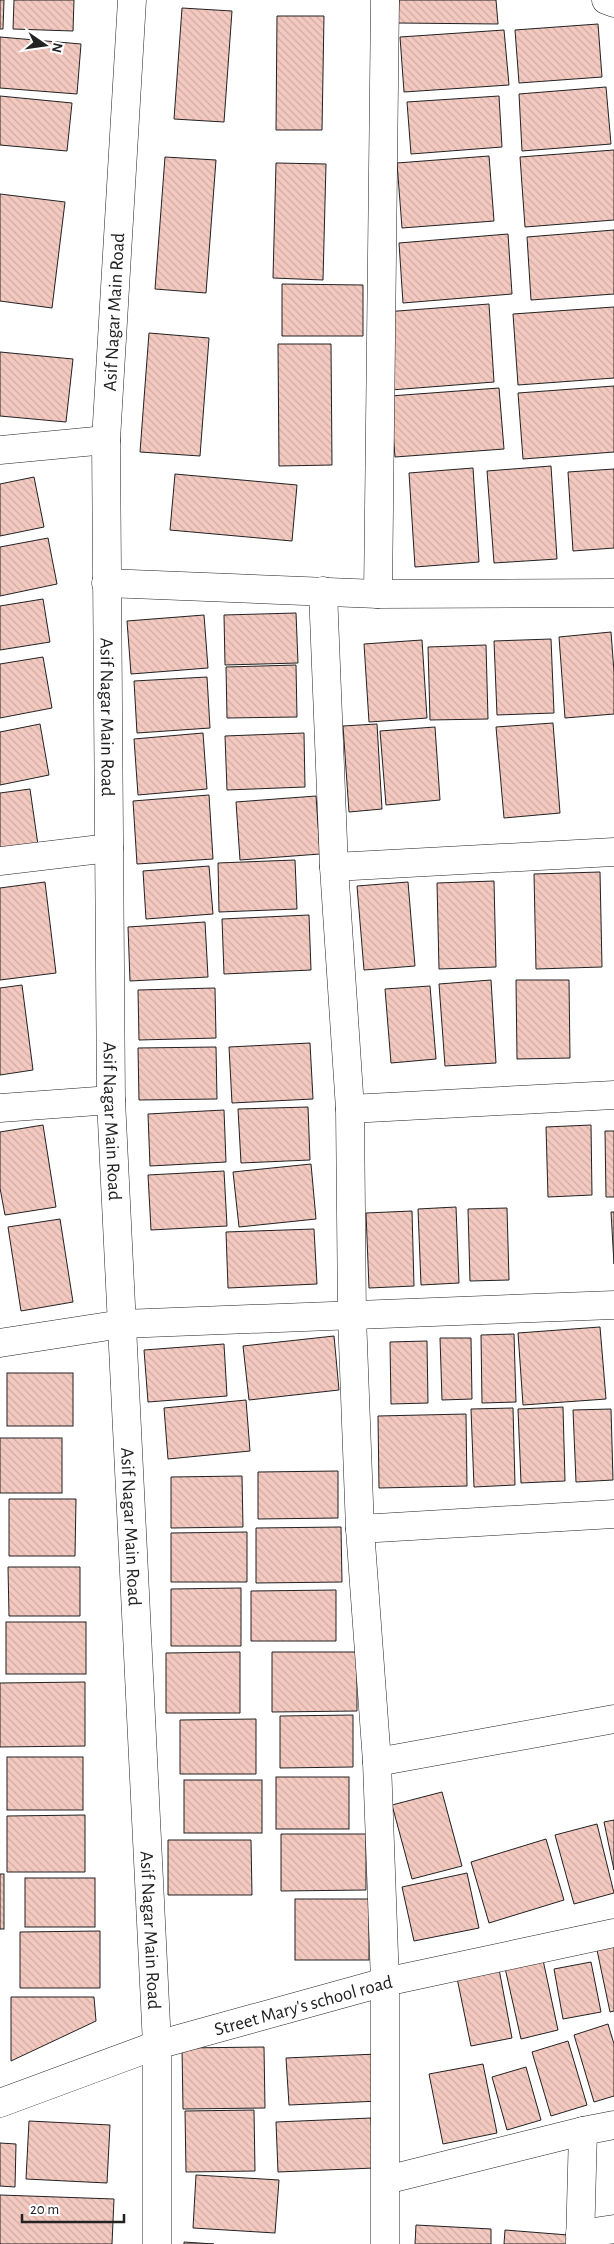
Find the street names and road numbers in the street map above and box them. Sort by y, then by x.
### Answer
street label: Asif Nagar Main Road [101,232,128,392]
street label: Asif Nagar Main Road [96,638,117,797]
street label: Asif Nagar Main Road [100,1042,124,1201]
street label: Asif Nagar Main Road [117,1447,144,1607]
street label: Asif Nagar Main Road [137,1851,163,2010]
street label: Street Mary's school road [212,1973,394,2040]

